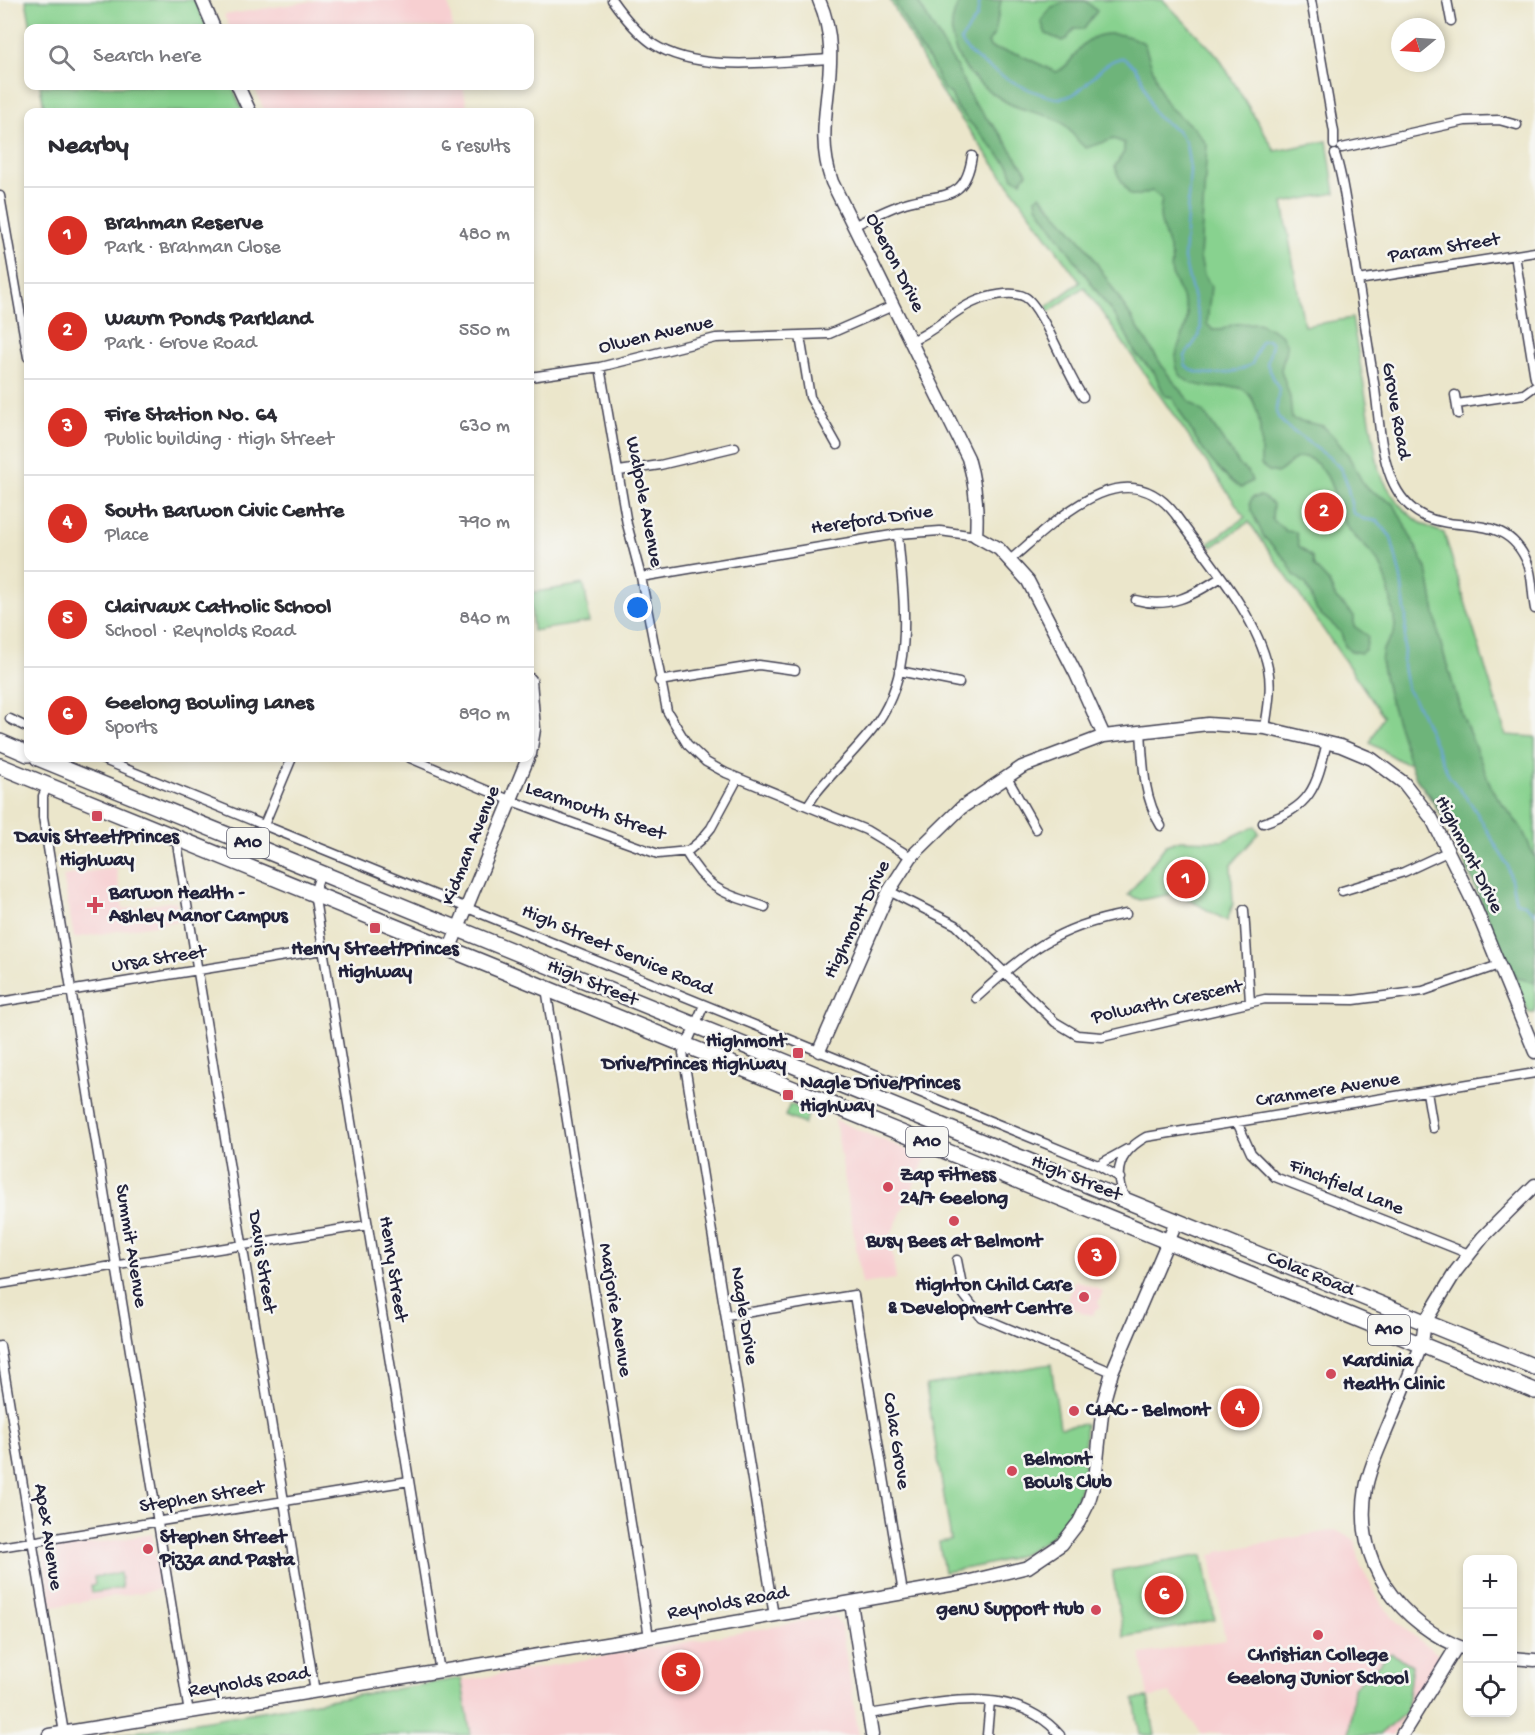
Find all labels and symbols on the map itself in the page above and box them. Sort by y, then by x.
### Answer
north arrow [1391,18,1445,72]
street label: Oberon Drive [859,210,929,317]
street label: Param Street [1386,229,1503,269]
street label: Olwen Avenue [597,312,716,360]
street label: Grove Road [1375,361,1415,463]
street label: Walpole Avenue [619,435,667,570]
pin: 2 [1304,490,1344,534]
street label: Hereford Drive [810,501,935,541]
your location [623,593,652,622]
street label: Learmouth Street [522,777,670,847]
street label: Kidman Avenue [438,782,507,909]
street label: Highmont Drive [1429,793,1508,918]
marker: Davis Street/Princes Highway [90,809,104,823]
place label: Davis Street/Princes Highway [13,827,181,873]
road number: A10 [227,828,269,858]
pin: 1 [1166,856,1206,902]
street label: Highmont Drive [820,857,897,983]
place label: Barwon Health - Ashley Manor Campus [108,883,289,929]
marker: Barwon Health - Ashley Manor Campus [86,896,104,914]
street label: High Street Service Road [517,900,717,1002]
marker: Henry Street/Princes Highway [368,921,382,935]
place label: Henry Street/Princes Highway [291,939,460,985]
street label: Ursa Street [110,941,210,979]
street label: High Street [543,955,641,1013]
street label: Polwarth Crescent [1089,975,1246,1030]
place label: Highmont Drive/Princes Highway [600,1031,788,1077]
marker: Highmont Drive/Princes Highway [791,1046,805,1060]
street label: Cranmere Avenue [1254,1068,1402,1114]
place label: Nagle Drive/Princes Highway [800,1073,961,1119]
marker: Nagle Drive/Princes Highway [781,1088,795,1102]
road number: A10 [906,1127,948,1157]
street label: High Street [1027,1150,1126,1208]
street label: Finchfield Lane [1284,1154,1407,1222]
place label: Zap Fitness 24/7 Geelong [900,1165,1008,1211]
marker: Zap Fitness 24/7 Geelong [881,1180,895,1194]
street label: Summit Avenue [109,1183,151,1310]
street label: Davis Street [241,1207,281,1316]
marker: Busy Bees at Belmont [947,1214,961,1228]
street label: Henry Street [372,1215,412,1325]
place label: Busy Bees at Belmont [865,1231,1044,1254]
pin: 3 [1078,1234,1116,1280]
street label: Marjorie Avenue [592,1242,636,1379]
street label: Colac Road [1263,1247,1359,1304]
street label: Nagle Drive [724,1266,762,1367]
place label: Highton Child Care & Development Centre [888,1275,1073,1321]
marker: Highton Child Care & Development Centre [1077,1290,1091,1304]
road number: A10 [1368,1315,1410,1345]
place label: Kardinia Health Clinic [1342,1351,1445,1397]
marker: Kardinia Health Clinic [1324,1367,1338,1381]
pin: 4 [1220,1386,1260,1430]
street label: Colac Grove [876,1391,914,1492]
place label: CLAC - Belmont [1085,1400,1212,1423]
marker: CLAC - Belmont [1067,1404,1081,1418]
place label: Belmont Bowls Club [1023,1449,1112,1495]
marker: Belmont Bowls Club [1005,1464,1019,1478]
street label: Stephen Street [138,1476,268,1519]
street label: Apex Avenue [27,1482,67,1592]
place label: Stephen Street Pizza and Pasta [159,1527,296,1573]
marker: Stephen Street Pizza and Pasta [141,1542,155,1556]
pin: 6 [1144,1572,1184,1618]
street label: Reynolds Road [666,1582,793,1626]
place label: genU Support Hub [935,1599,1084,1622]
marker: genU Support Hub [1089,1603,1103,1617]
marker: Christian College Geelong Junior School [1311,1628,1325,1642]
place label: Christian College Geelong Junior School [1227,1645,1409,1691]
pin: 5 [662,1650,700,1694]
street label: Reynolds Road [187,1662,314,1704]

